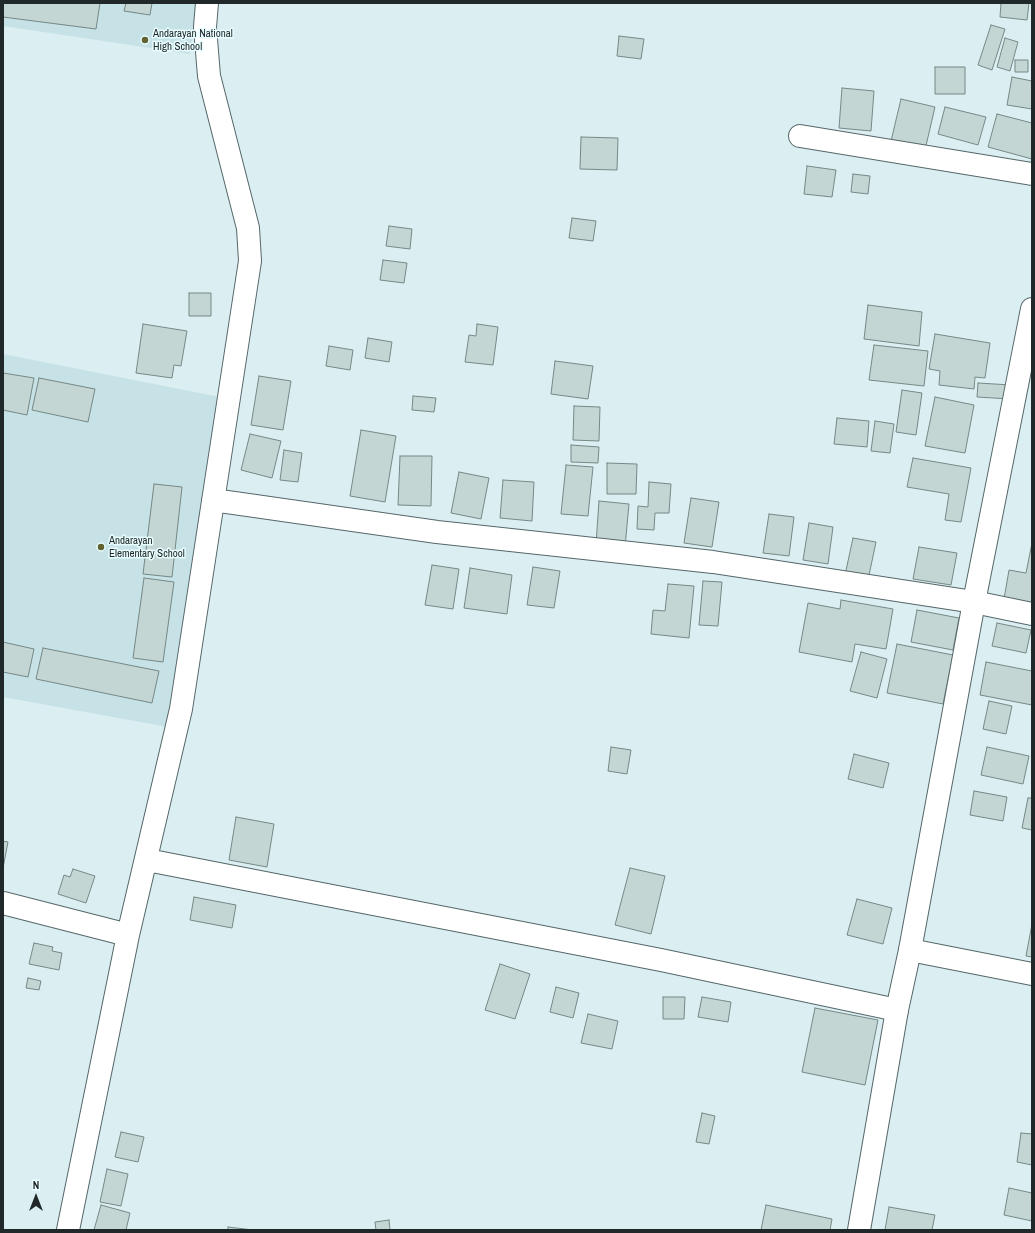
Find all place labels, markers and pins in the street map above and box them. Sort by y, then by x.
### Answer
place label: Andarayan National High School [153,27,233,53]
marker: Andarayan National High School [140,35,150,45]
place label: Andarayan Elementary School [109,534,185,560]
marker: Andarayan Elementary School [96,542,106,552]

